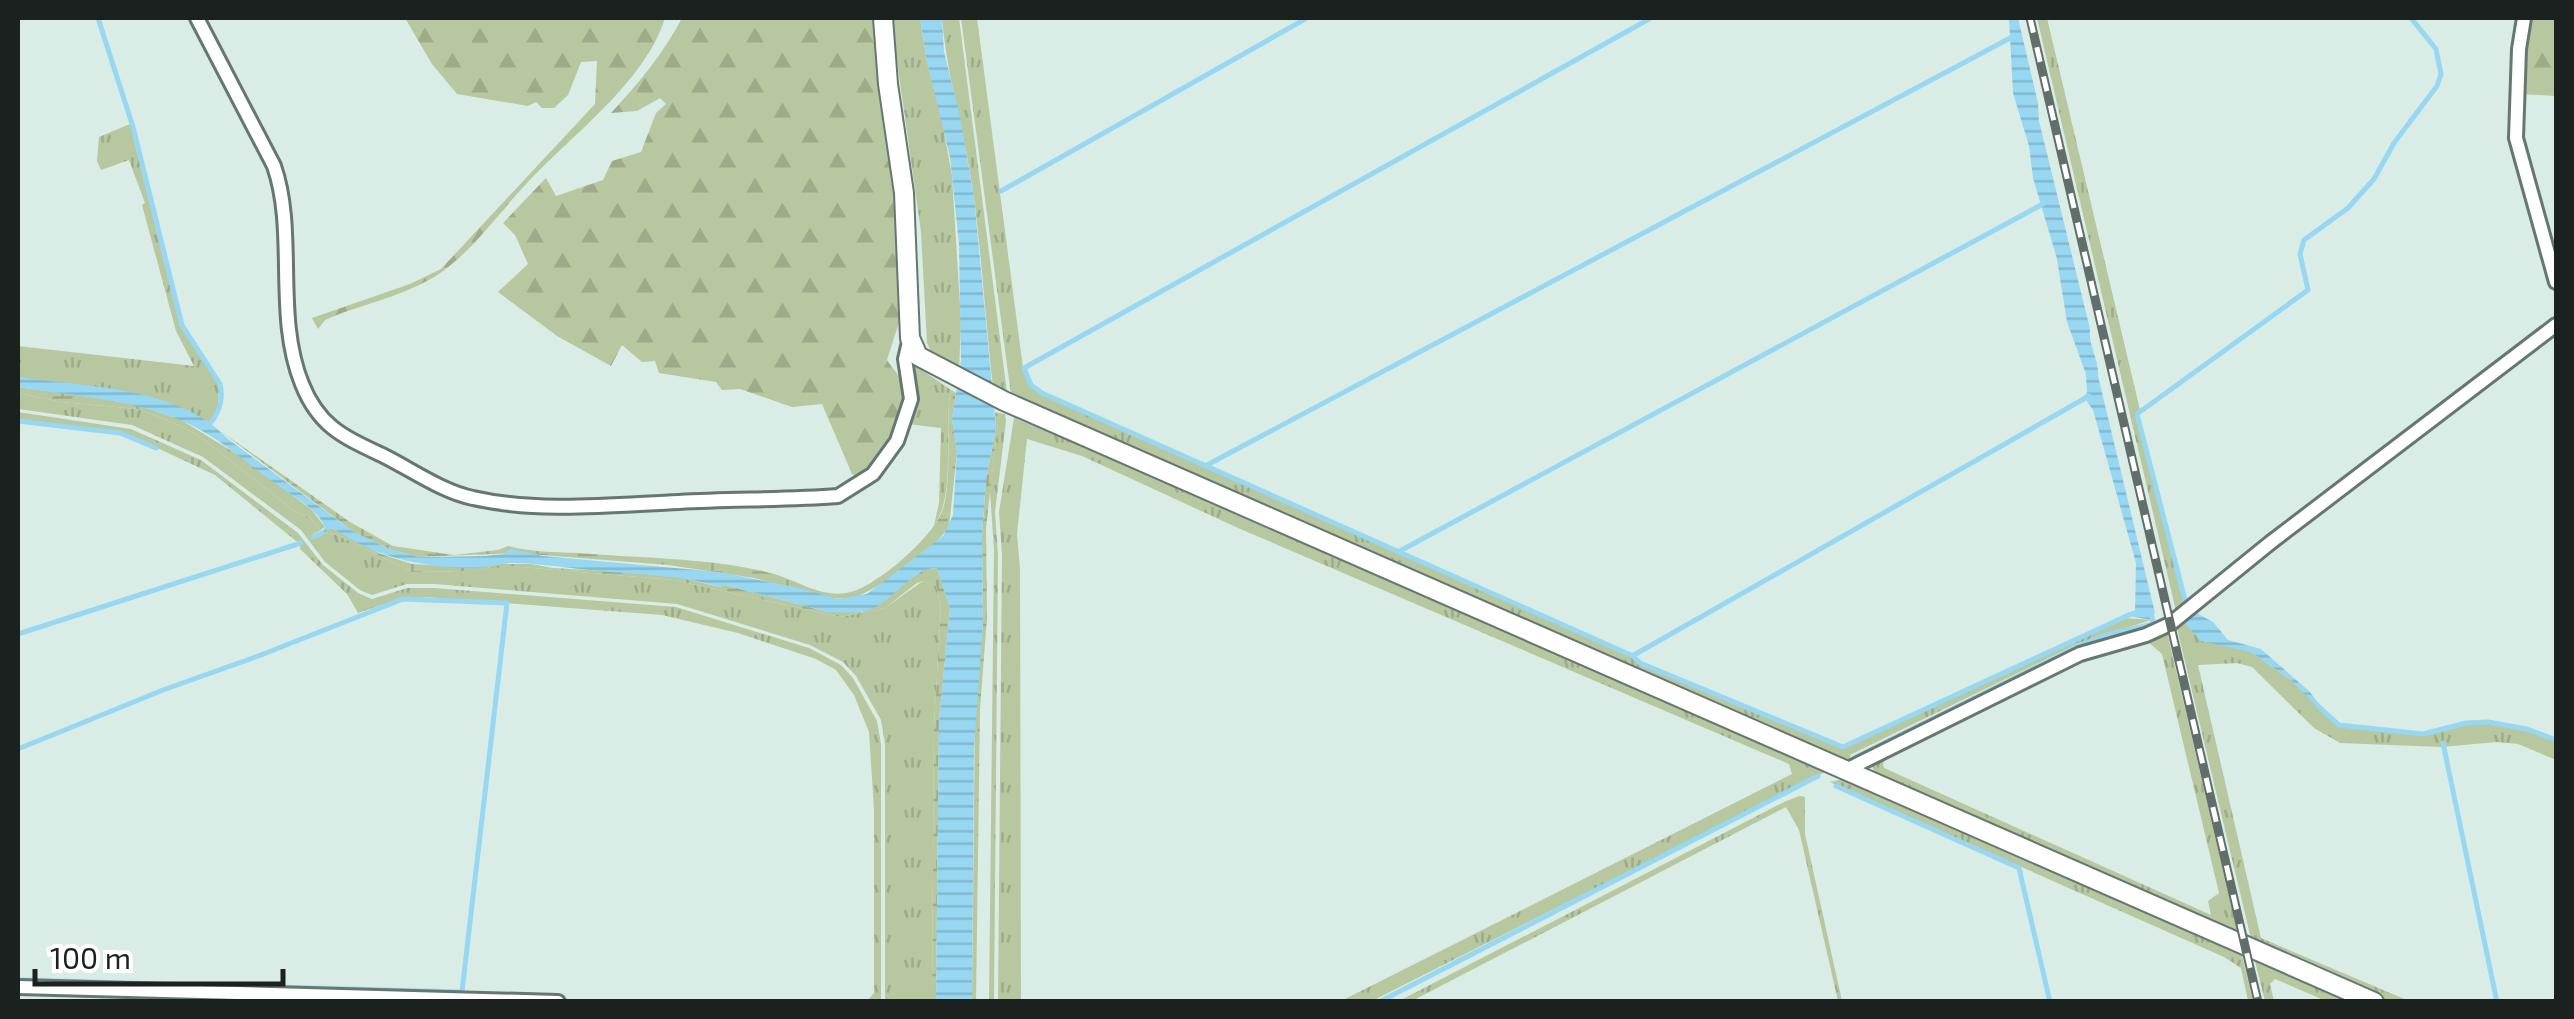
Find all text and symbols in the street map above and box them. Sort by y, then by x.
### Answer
scale bar [35,924,282,986]
text: 100 m [50,939,131,975]

